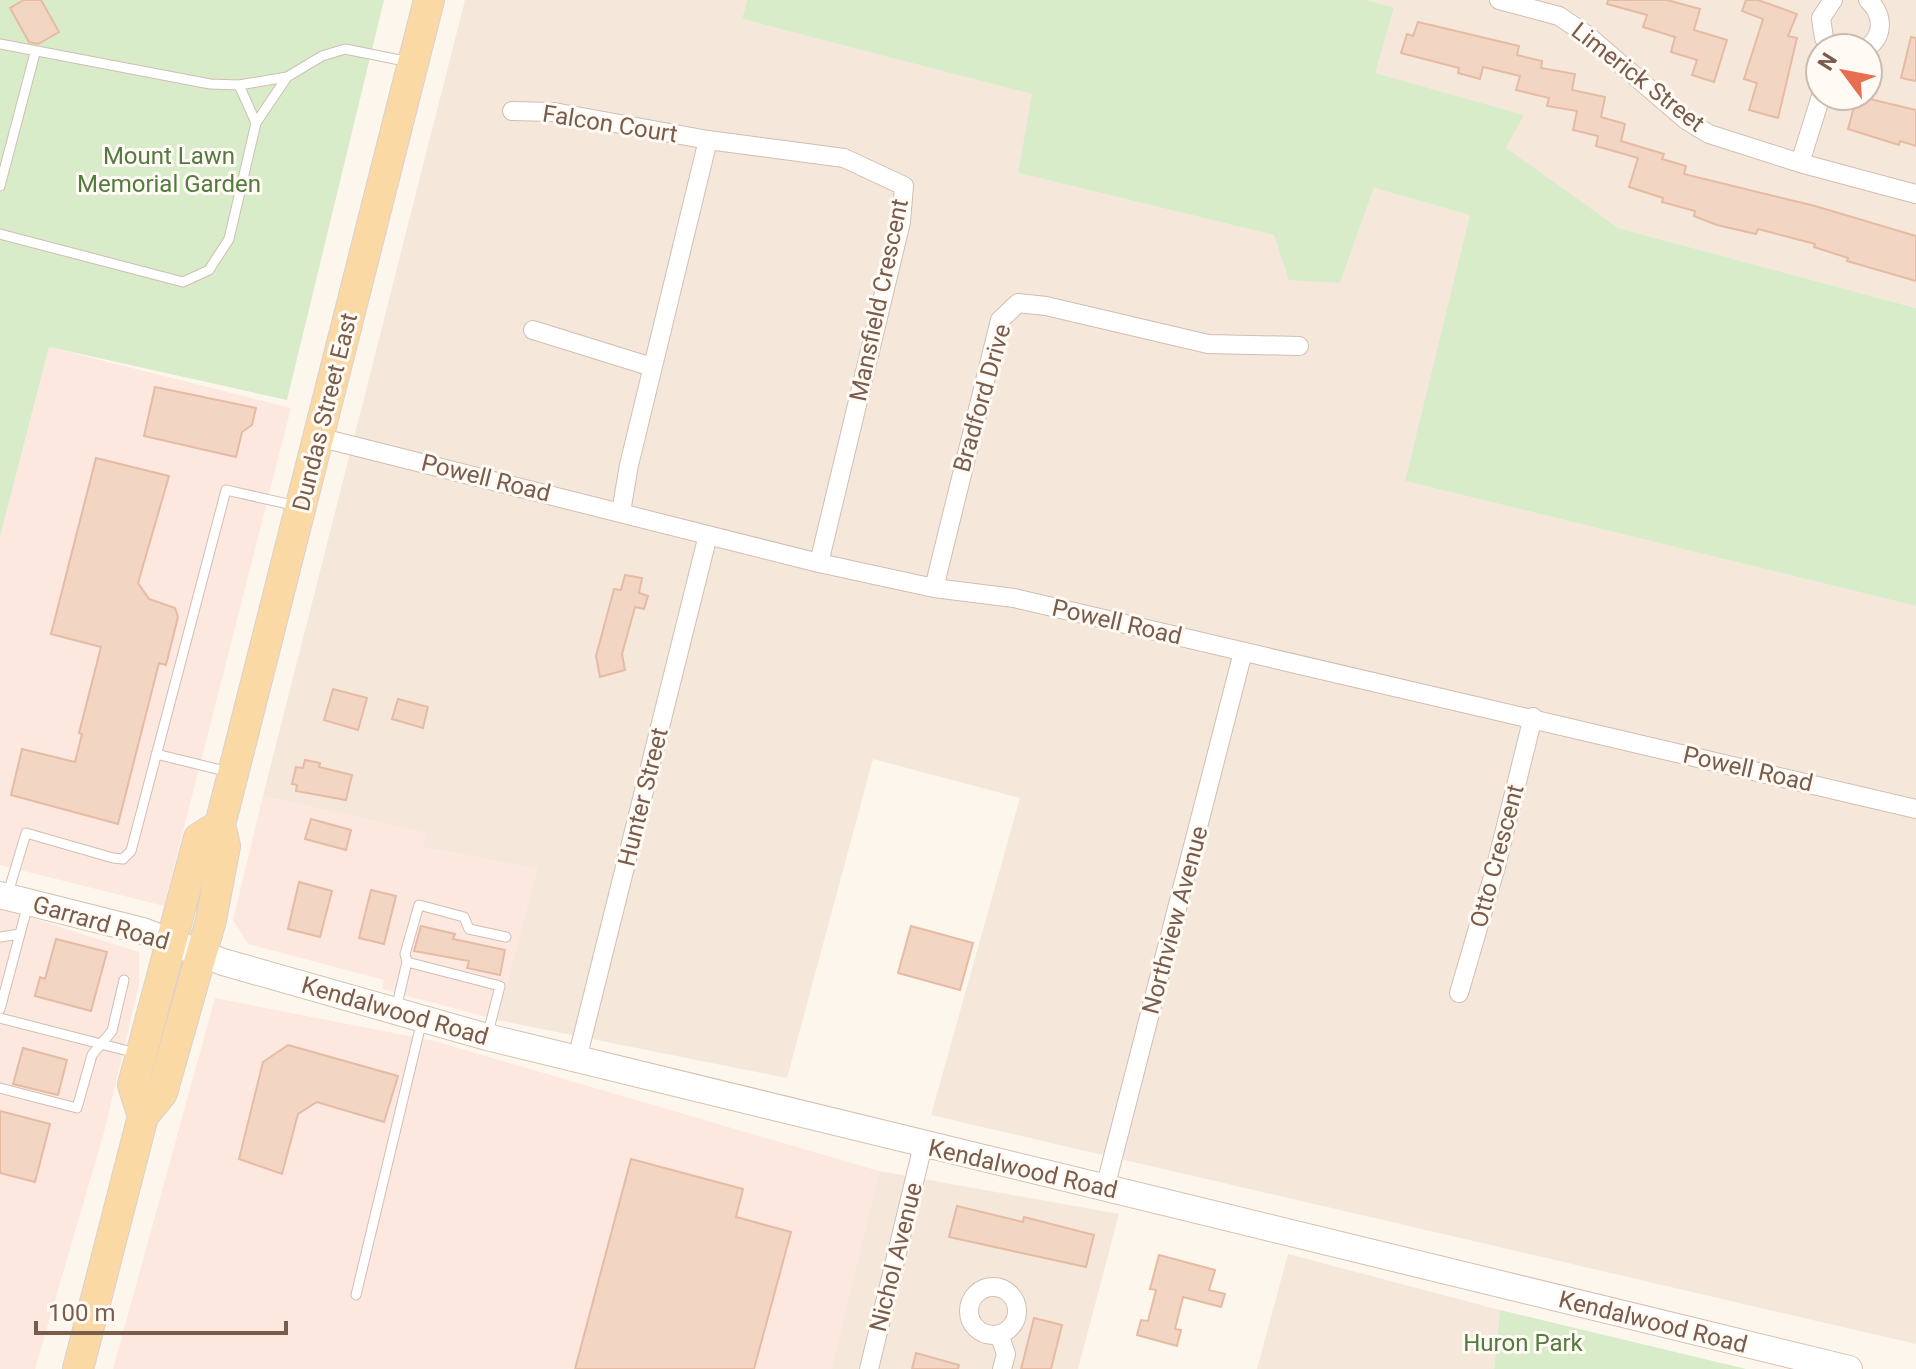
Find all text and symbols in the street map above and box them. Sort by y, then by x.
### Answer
street label: Limerick Street [1566,17,1710,138]
north arrow [1804,32,1884,112]
text: N [1813,48,1842,75]
street label: Falcon Court [540,100,680,149]
park label: Mount Lawn Memorial Garden [77,142,261,198]
street label: Mansfield Crescent [844,196,914,404]
street label: Dundas Street East [287,310,363,514]
street label: Bradford Drive [948,321,1016,475]
street label: Powell Road [419,448,553,508]
street label: Powell Road [1049,593,1185,651]
street label: Hunter Street [612,725,674,869]
street label: Powell Road [1680,740,1816,798]
street label: Otto Crescent [1464,781,1530,930]
street label: Northview Avenue [1136,823,1214,1017]
street label: Garrard Road [30,890,172,956]
street label: Kendalwood Road [298,971,492,1051]
street label: Kendalwood Road [926,1134,1120,1204]
street label: Nichol Avenue [864,1180,928,1334]
scale bar [36,1285,286,1335]
street label: Kendalwood Road [1556,1285,1750,1359]
text: 100 m [48,1299,115,1327]
park label: Huron Park [1463,1329,1584,1357]

